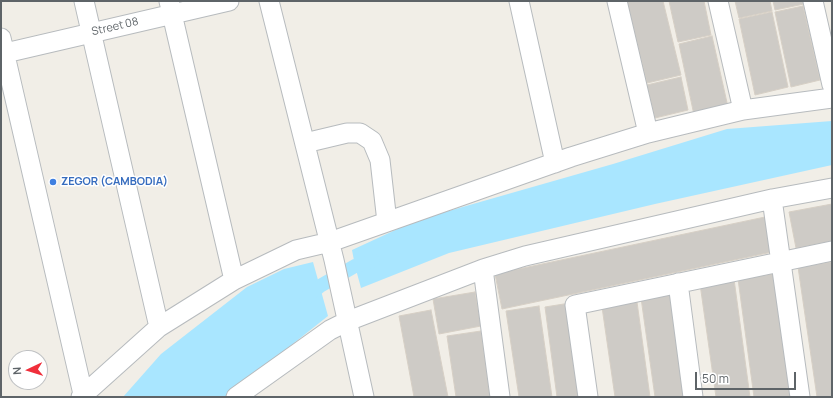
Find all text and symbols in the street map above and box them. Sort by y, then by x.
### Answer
street label: Street 08 [90,15,140,39]
place label: ZEGOR (CAMBODIA) [61,175,168,189]
marker: ZEGOR (CAMBODIA) [48,177,58,187]
north arrow [8,350,48,390]
scale bar [697,364,798,390]
text: N [9,366,24,375]
text: 50 m [702,370,729,387]

